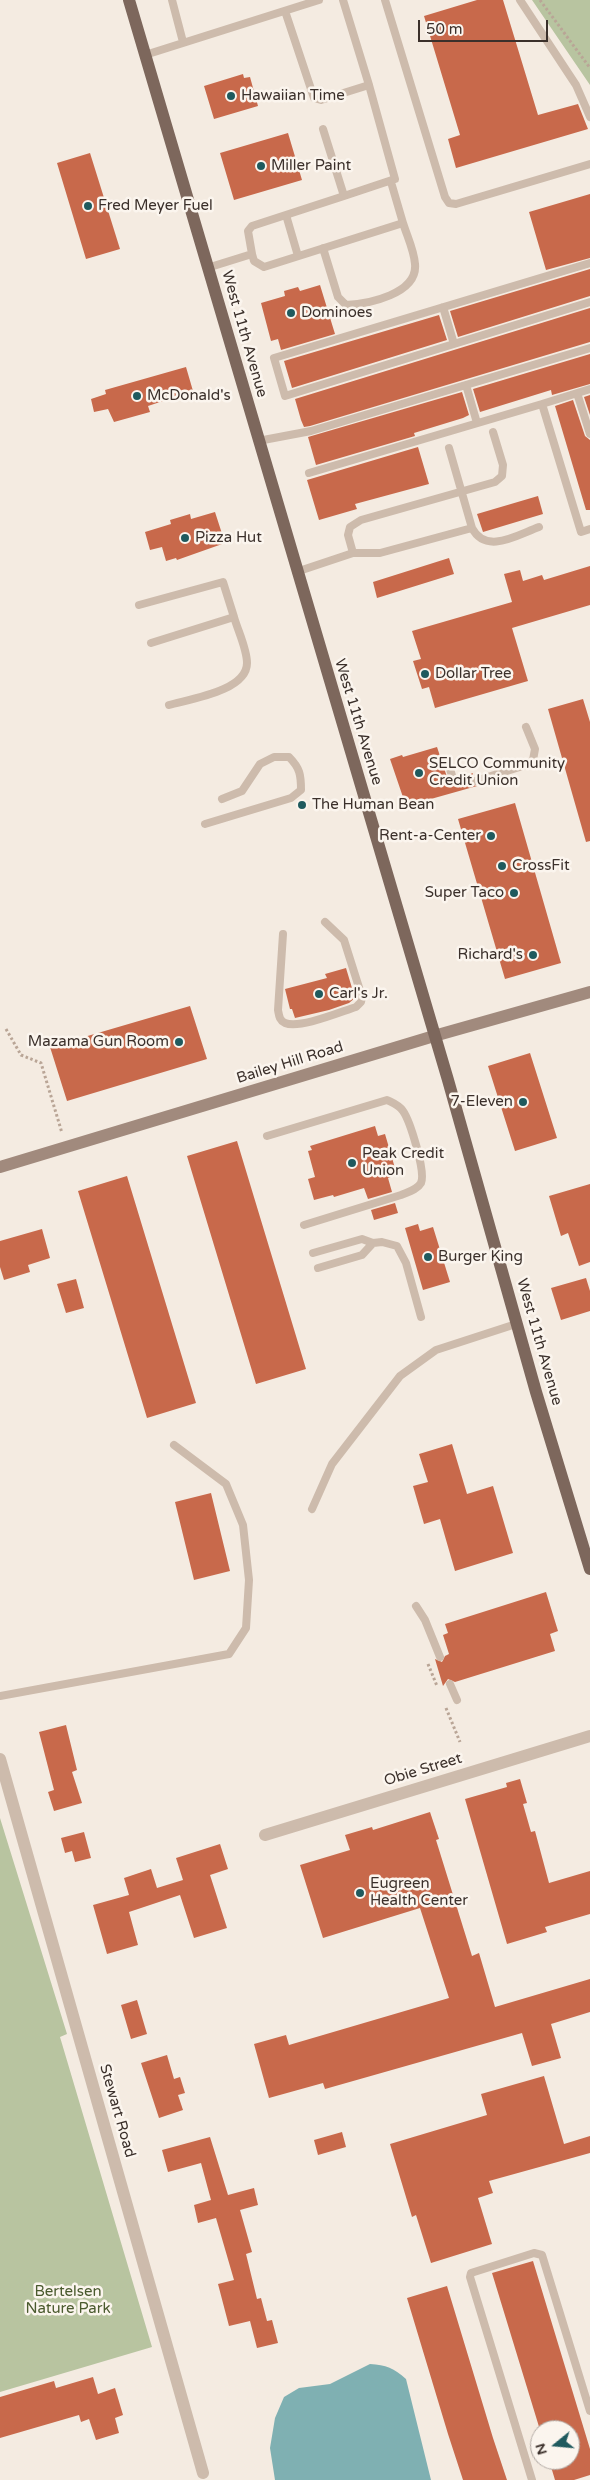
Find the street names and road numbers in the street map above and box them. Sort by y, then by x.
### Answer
street label: West 11th Avenue [217,269,271,399]
street label: West 11th Avenue [330,657,386,787]
street label: Bailey Hill Road [234,1038,346,1088]
street label: West 11th Avenue [512,1277,566,1407]
street label: Obie Street [382,1750,464,1790]
street label: Stewart Road [95,2062,139,2160]

